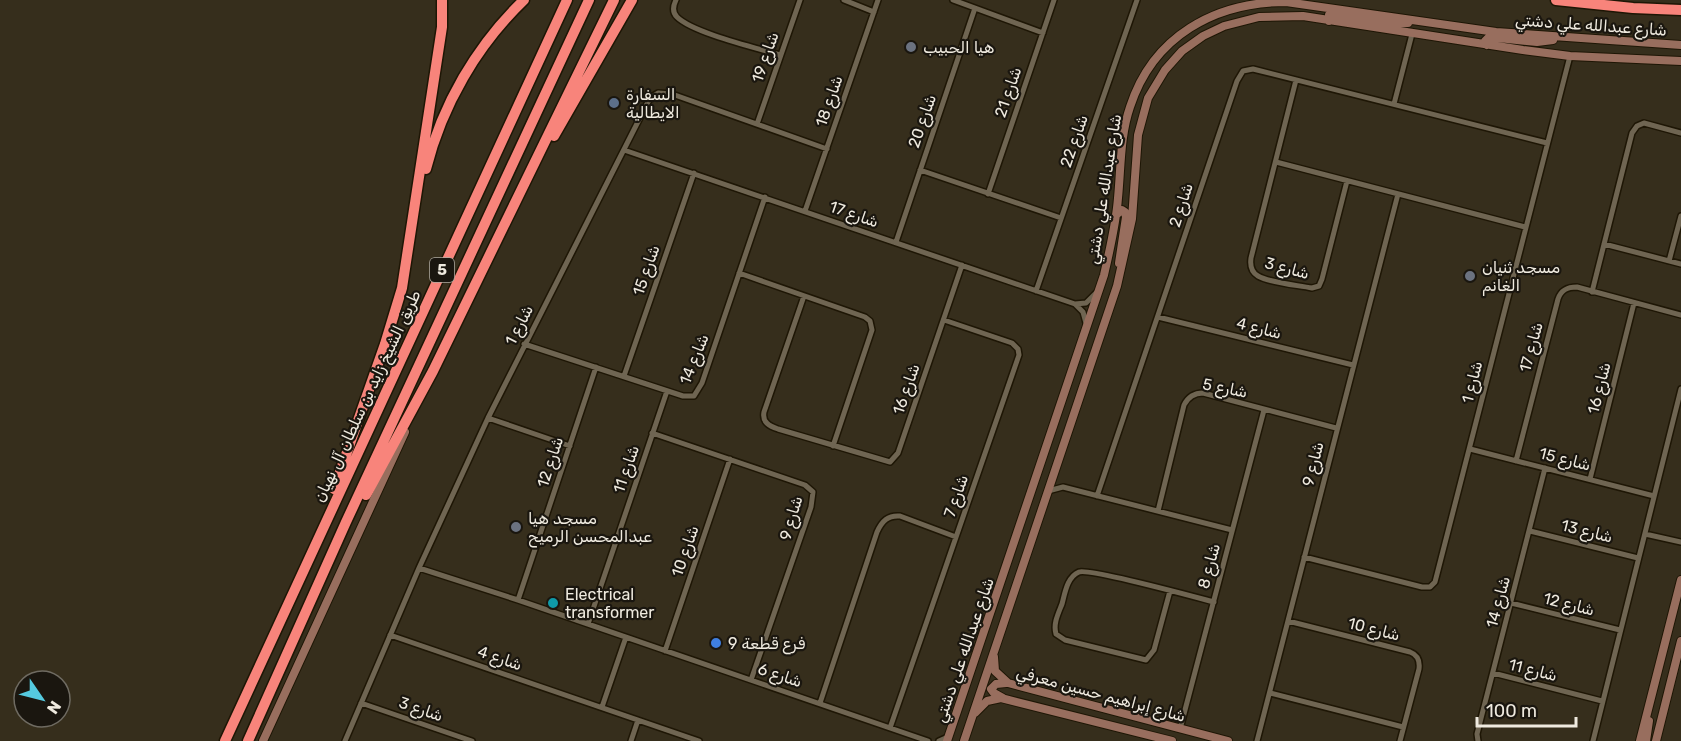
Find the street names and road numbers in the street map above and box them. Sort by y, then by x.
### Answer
street label: شارع عبدالله علي دشتي [1514,10,1667,43]
street label: شارع 19 [748,29,784,85]
street label: شارع 21 [991,64,1027,120]
street label: شارع 18 [811,73,848,130]
street label: شارع 20 [904,92,942,151]
street label: شارع 22 [1056,112,1094,171]
street label: شارع عبدالله علي دشتي [1083,112,1128,266]
street label: شارع 2 [1165,181,1199,230]
street label: شارع 17 [826,197,881,233]
street label: شارع 15 [629,242,665,298]
street label: شارع 3 [1262,253,1311,285]
road number: 5 [430,258,454,282]
street label: طريق الشيخ زايد بن سلطان آل نهيان [309,287,426,506]
street label: شارع 1 [501,302,539,349]
street label: شارع 4 [1234,313,1283,345]
street label: شارع 17 [1515,320,1549,375]
street label: شارع 14 [675,331,715,388]
street label: شارع 1 [1458,359,1488,405]
street label: شارع 16 [1583,360,1616,416]
street label: شارع 16 [889,361,925,417]
street label: شارع 5 [1201,374,1249,404]
street label: شارع 12 [533,434,569,490]
street label: شارع 9 [1298,440,1330,489]
street label: شارع 11 [609,442,645,496]
street label: شارع 15 [1537,443,1593,476]
street label: شارع 7 [940,472,974,521]
street label: شارع 9 [776,494,808,543]
street label: شارع 13 [1559,515,1615,548]
street label: شارع 10 [667,523,704,580]
street label: شارع 8 [1194,541,1226,591]
street label: شارع 14 [1482,574,1516,630]
street label: شارع عبدالله علي دشتي [930,575,1001,726]
street label: شارع 12 [1541,588,1597,621]
street label: شارع 10 [1346,613,1402,647]
street label: شارع 4 [475,642,525,676]
street label: شارع 11 [1506,655,1559,687]
street label: شارع 6 [755,659,805,693]
street label: شارع إبراهيم حسين معرفي [1013,662,1188,729]
street label: شارع 3 [396,693,446,727]

